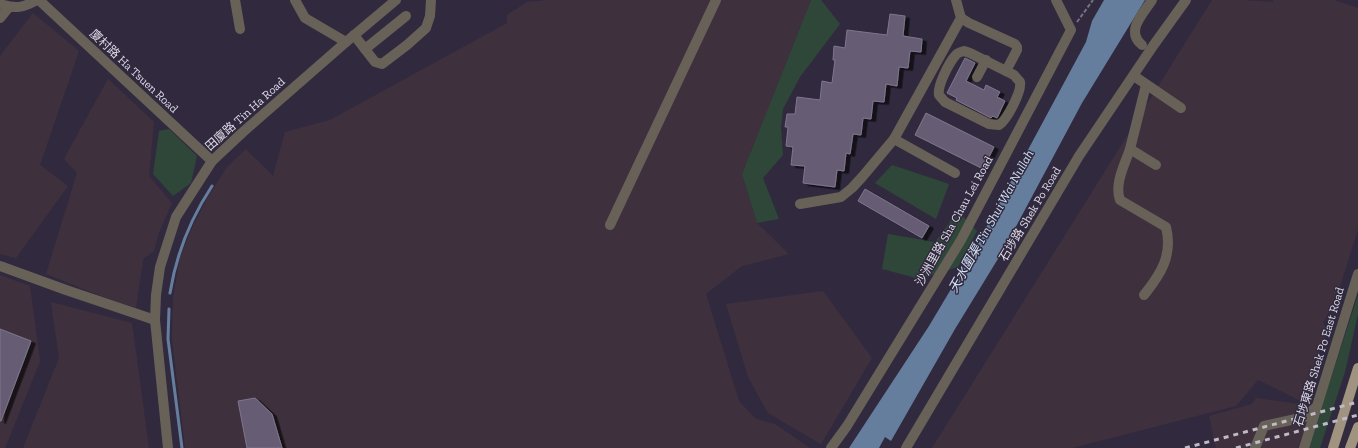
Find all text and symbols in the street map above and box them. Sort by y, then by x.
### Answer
street label: 廈村路 Ha Tsuen Road [87,26,181,116]
street label: 田廈路 Tin Ha Road [202,74,288,153]
water label: 天水圍渠 Tin Shui Wai Nullah [945,147,1037,295]
street label: 沙洲里路 Sha Chau Lei Road [912,153,996,288]
street label: 石埗路 Shek Po Road [996,164,1064,264]
street label: 石埗東路 Shek Po East Road [1291,285,1347,428]

